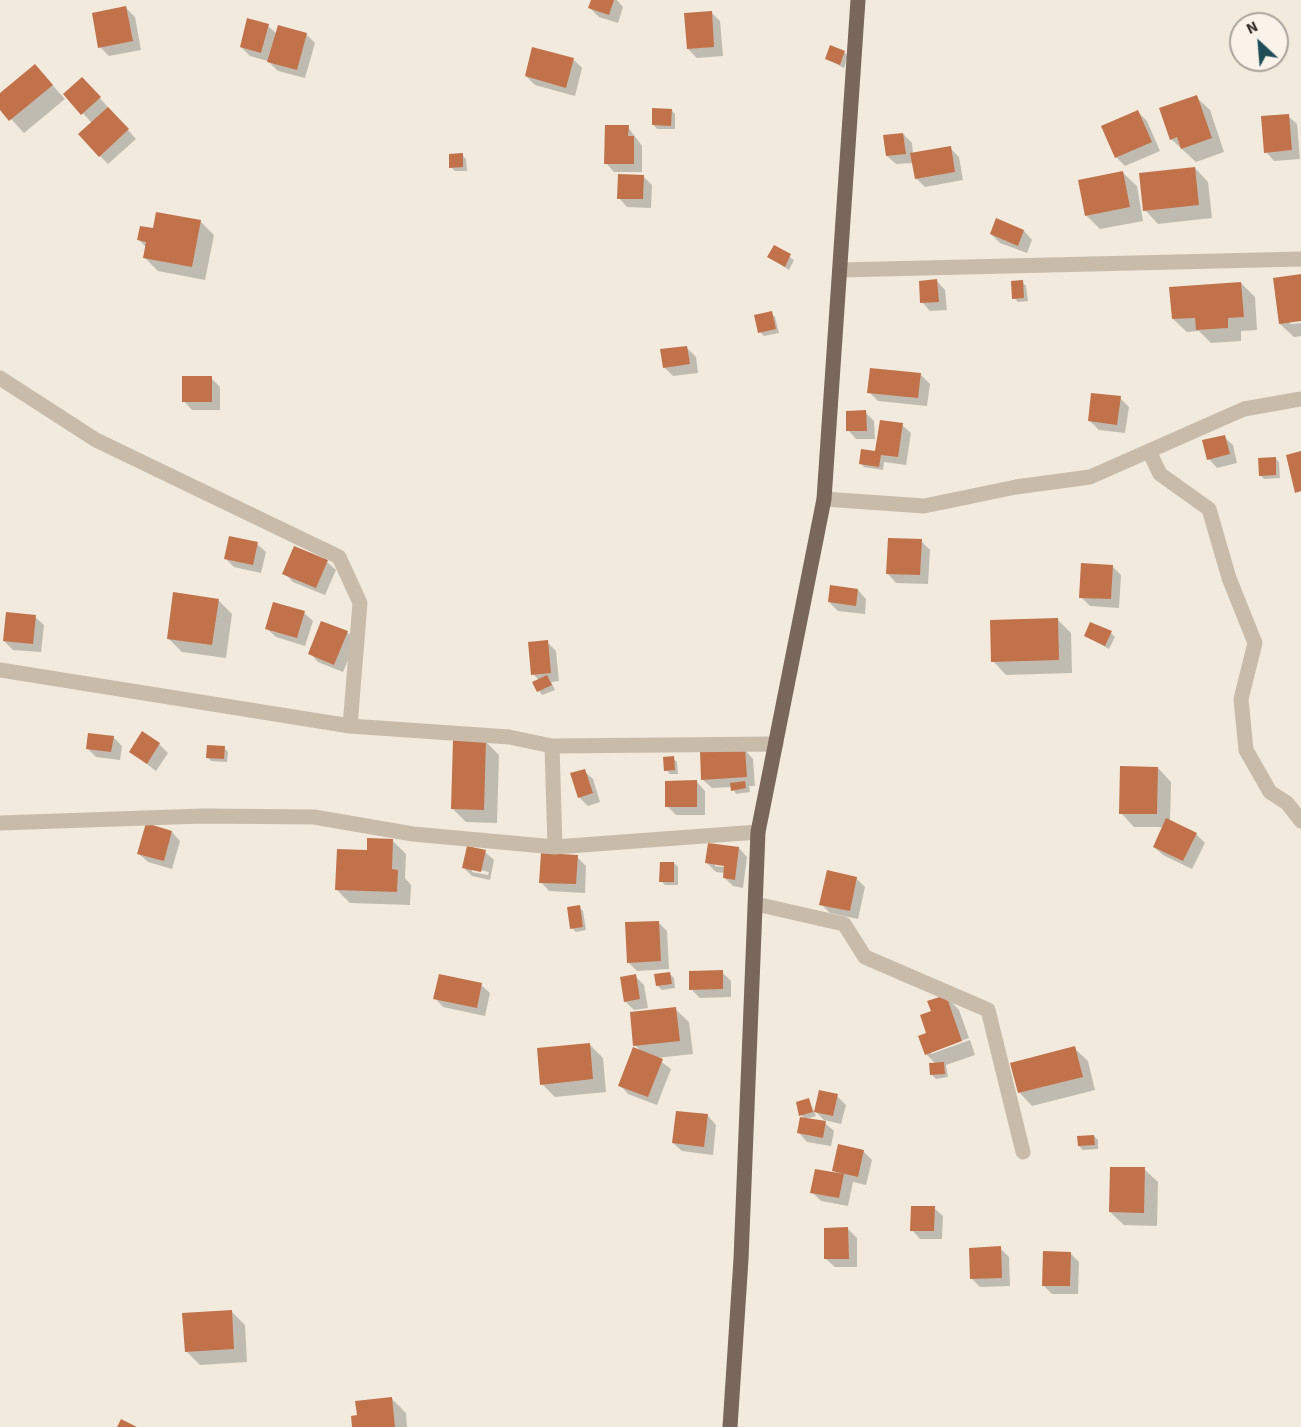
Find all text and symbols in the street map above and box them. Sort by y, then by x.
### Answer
north arrow [1229,12,1289,72]
text: N [1242,15,1262,40]

